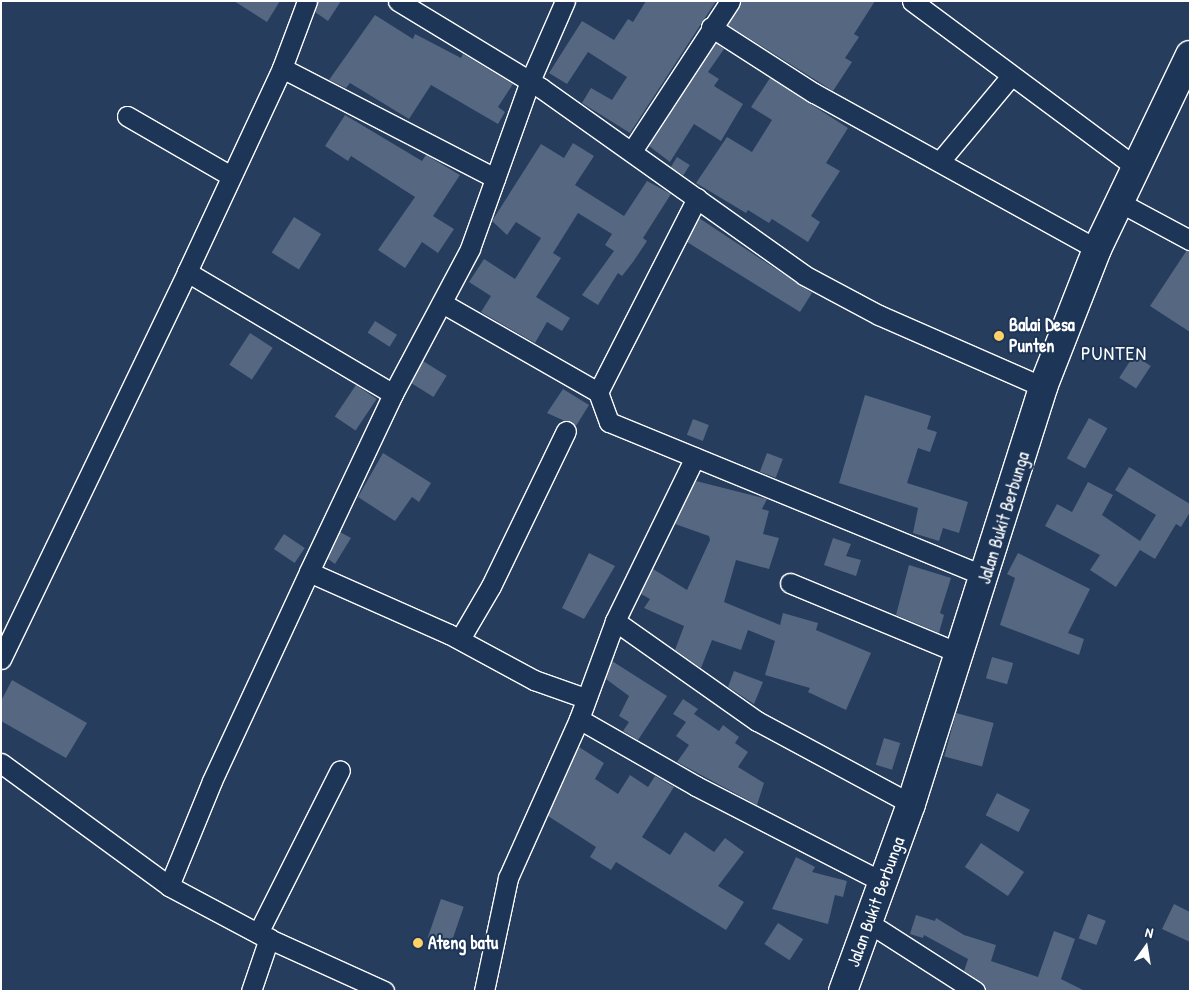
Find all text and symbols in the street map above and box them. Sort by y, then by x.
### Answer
place label: Balai Desa Punten [1009,315,1075,358]
marker: Balai Desa Punten [993,330,1005,342]
district label: PUNTEN [1080,340,1148,364]
street label: Jalan Bukit Berbunga [974,449,1034,587]
street label: Jalan Bukit Berbunga [842,834,910,970]
north arrow [1121,922,1171,972]
text: N [1144,922,1155,942]
place label: Ateng batu [428,932,498,954]
marker: Ateng batu [412,937,424,949]

